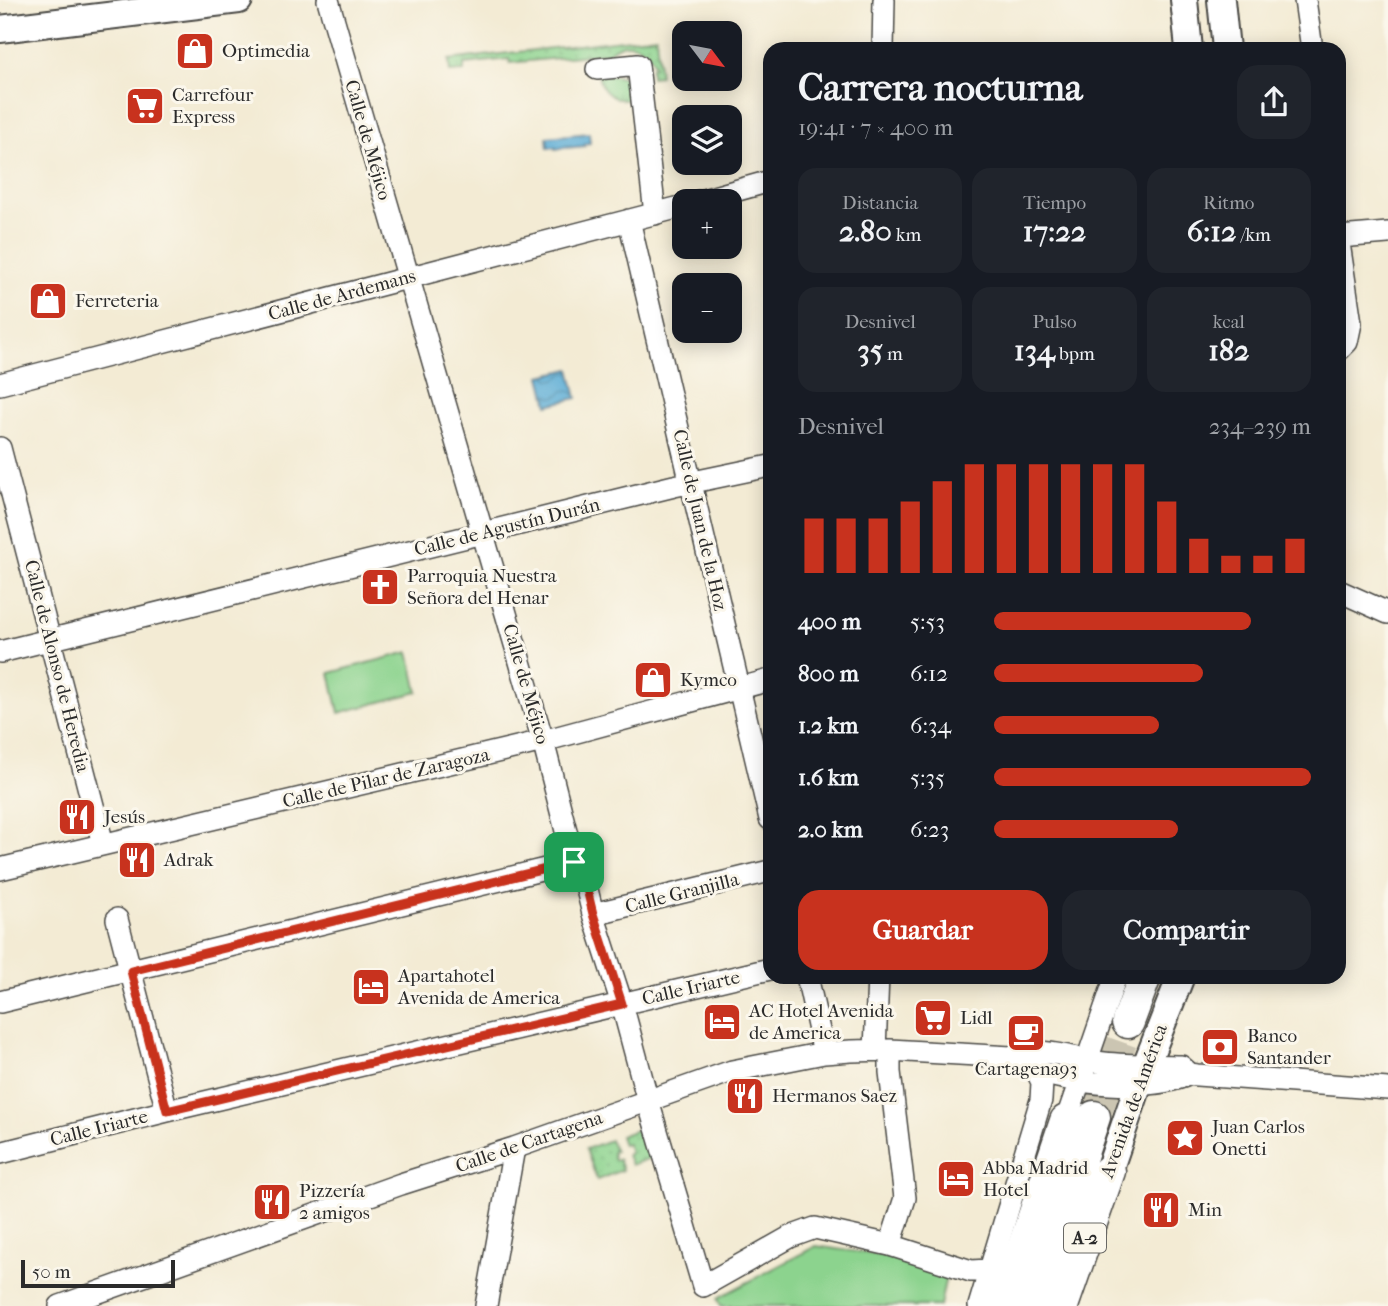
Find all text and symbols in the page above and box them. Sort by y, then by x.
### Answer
north arrow [672,21,742,91]
map controls [672,21,742,343]
shop icon: Optimedia [174,30,216,72]
place label: Optimedia [222,40,310,62]
text: Carrera nocturna [798,65,1083,110]
button: share [1237,65,1311,139]
street label: Calle de Méjico [340,77,396,203]
place label: Carrefour Express [172,84,254,128]
supermarket icon: Carrefour Express [124,85,166,127]
button: layers [672,105,742,175]
text: 19:41 · 7 × 400 m [798,114,953,141]
button: + [672,189,742,259]
text: Distancia [842,192,918,214]
text: Tiempo [1023,192,1086,214]
text: Ritmo [1203,192,1255,214]
text: 2.80 [839,214,892,249]
text: 17:22 [1023,214,1086,249]
text: 6:12 [1187,214,1237,249]
text: km [892,224,921,246]
text: /km [1237,224,1271,246]
street label: Calle de Ardemans [266,265,418,325]
button: − [672,273,742,343]
shop icon: Ferreteria [27,280,69,322]
place label: Ferreteria [75,290,159,312]
text: Desnivel [845,311,916,333]
text: Pulso [1032,311,1077,333]
text: kcal [1213,311,1245,333]
text: 35 [858,333,883,368]
text: 134 [1014,333,1055,368]
text: 182 [1208,333,1249,368]
text: m [883,343,903,365]
text: bpm [1055,343,1095,365]
text: Desnivel [798,413,884,440]
text: 234–239 m [1209,413,1311,440]
street label: Calle de Juan de la Hoz [668,427,732,613]
street label: Calle de Agustín Durán [412,493,602,561]
street label: Calle de Alonso de Heredia [20,558,94,775]
place label: Parroquia Nuestra Señora del Henar [407,565,557,609]
church icon: Parroquia Nuestra Señora del Henar [359,566,401,608]
text: 400 m [798,608,861,635]
text: 5:53 [910,608,945,635]
street label: Calle de Méjico [498,621,554,747]
shop icon: Kymco [632,659,674,701]
text: 800 m [798,660,859,687]
text: 6:12 [910,660,948,687]
place label: Kymco [680,669,737,691]
text: 1.2 km [798,712,858,739]
text: 6:34 [910,712,951,739]
street label: Calle de Pilar de Zaragoza [280,743,492,813]
text: 1.6 km [798,764,859,791]
text: 5:35 [910,764,945,791]
restaurant icon: Jesús [56,796,98,838]
place label: Jesús [102,806,145,828]
text: 2.0 km [798,816,863,843]
text: 6:23 [910,816,949,843]
pin [544,832,604,892]
restaurant icon: Adrak [116,839,158,881]
icon: arrive [555,843,593,881]
place label: Adrak [163,849,214,871]
street label: Calle Granjilla [623,868,741,918]
button: Guardar [798,890,1048,970]
button: Compartir [1062,890,1311,970]
place label: Apartahotel Avenida de America [397,965,560,1009]
hotel icon: Apartahotel Avenida de America [350,966,392,1008]
street label: Calle Iriarte [640,966,742,1010]
supermarket icon: Lidl [912,997,954,1039]
place label: AC Hotel Avenida de America [748,1000,894,1044]
hotel icon: AC Hotel Avenida de America [701,1001,743,1043]
place label: Lidl [960,1007,993,1029]
cafe icon: Cartagena93 [1005,1012,1047,1054]
street label: Avenida de América [1096,1021,1172,1182]
place label: Banco Santander [1247,1025,1332,1069]
bank icon: Banco Santander [1199,1026,1241,1068]
place label: Cartagena93 [975,1058,1077,1080]
restaurant icon: Hermanos Saez [724,1075,766,1117]
place label: Hermanos Saez [772,1085,897,1107]
street label: Calle Iriarte [48,1105,150,1151]
street label: Calle de Cartagena [453,1106,606,1177]
place label: Juan Carlos Onetti [1210,1116,1305,1160]
place icon: Juan Carlos Onetti [1164,1117,1206,1159]
place label: Abba Madrid Hotel [982,1157,1089,1201]
hotel icon: Abba Madrid Hotel [935,1158,977,1200]
place label: Pizzería 2 amigos [299,1180,370,1224]
restaurant icon: Pizzería 2 amigos [251,1181,293,1223]
restaurant icon: Min [1140,1189,1182,1231]
place label: Min [1188,1199,1222,1221]
road number: A-2 [1064,1224,1106,1252]
scale bar [21,1257,175,1289]
text: 50 m [32,1261,71,1283]

